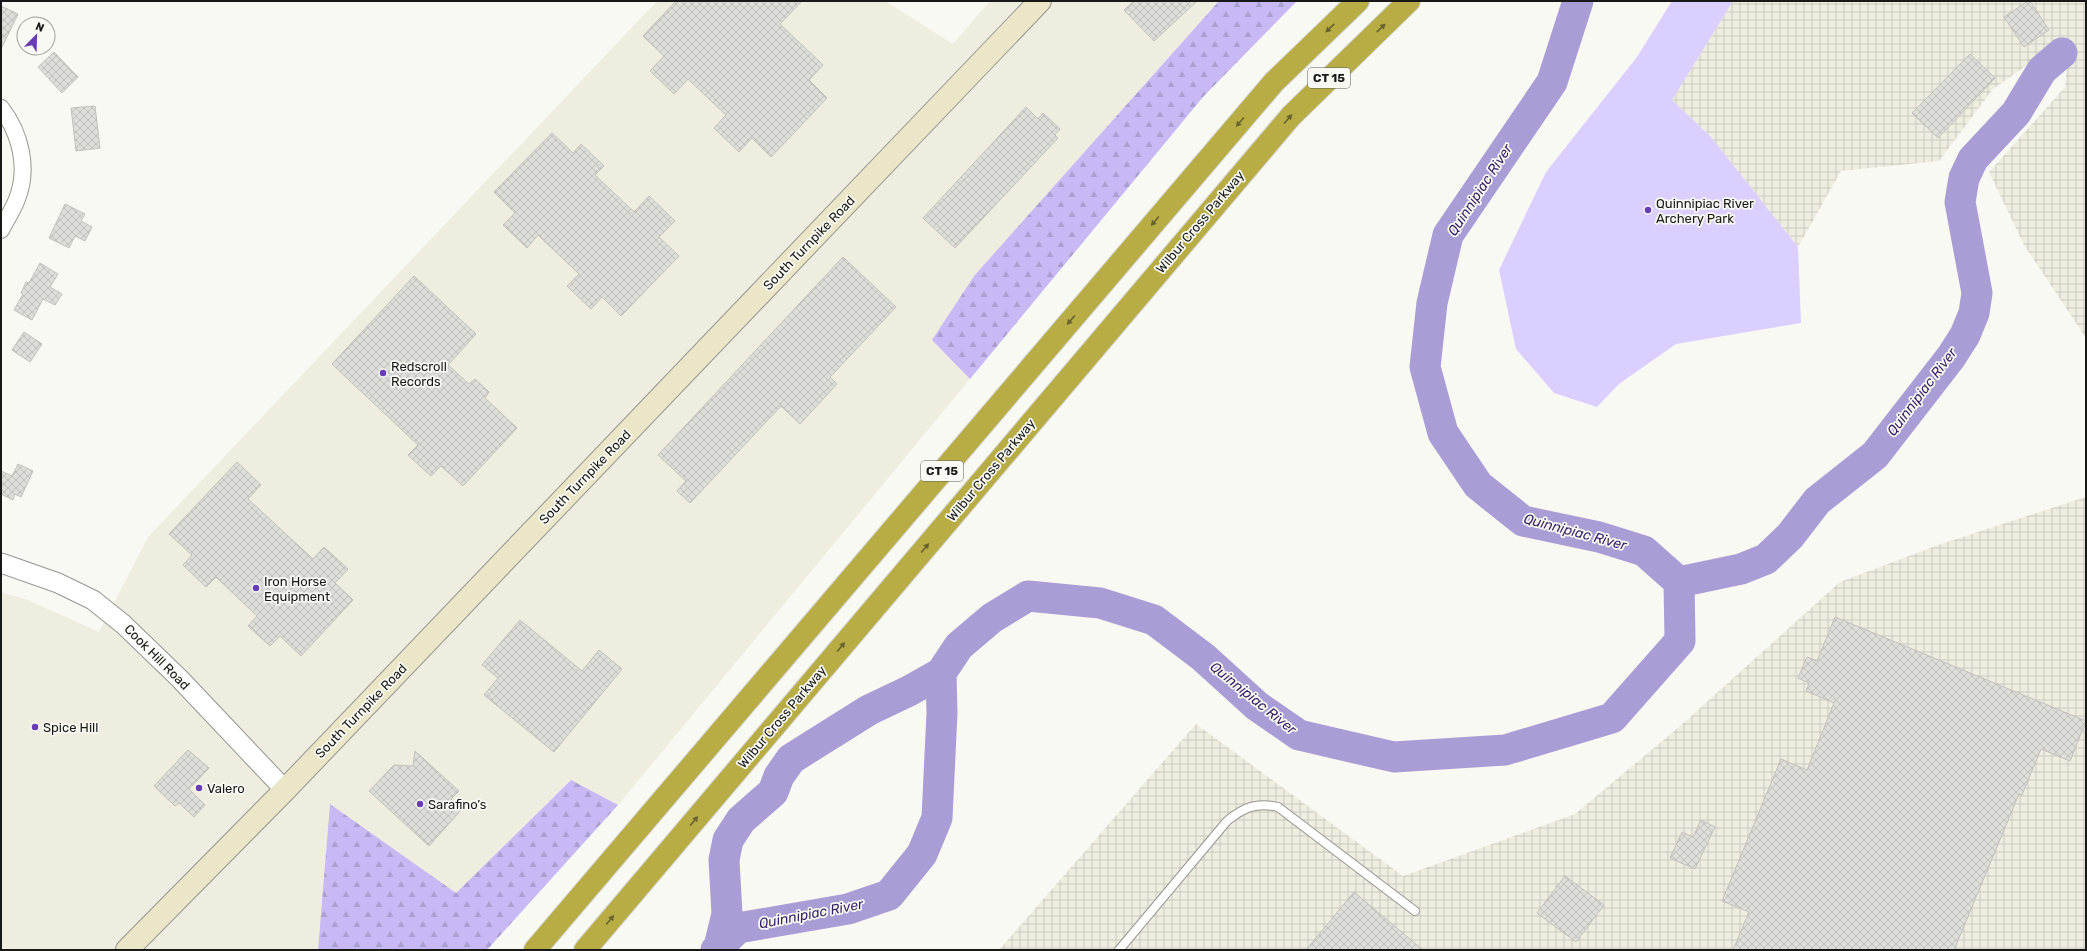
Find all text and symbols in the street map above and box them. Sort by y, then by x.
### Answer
north arrow [16,16,56,56]
text: N [34,20,46,35]
one-way arrow [1325,23,1335,33]
one-way arrow [1376,23,1386,33]
road number: CT 15 [1308,68,1350,88]
one-way arrow [1283,114,1293,124]
one-way arrow [1235,116,1244,127]
water label: Quinnipiac River [1444,140,1516,239]
street label: Wilbur Cross Parkway [1153,168,1247,276]
street label: South Turnpike Road [760,193,858,293]
place label: Quinnipiac River Archery Park [1656,196,1754,226]
marker: Quinnipiac River Archery Park [1643,205,1653,215]
one-way arrow [1151,215,1160,226]
one-way arrow [1067,314,1076,325]
water label: Quinnipiac River [1883,344,1961,439]
place label: Redscroll Records [391,359,447,389]
marker: Redscroll Records [378,368,388,378]
street label: Wilbur Cross Parkway [944,416,1038,524]
street label: South Turnpike Road [536,427,634,527]
road number: CT 15 [921,461,963,481]
water label: Quinnipiac River [1522,510,1629,554]
one-way arrow [921,542,930,553]
place label: Iron Horse Equipment [264,574,330,604]
marker: Iron Horse Equipment [251,583,261,593]
street label: Cook Hill Road [121,621,193,693]
one-way arrow [837,642,846,652]
water label: Quinnipiac River [1206,658,1300,738]
street label: South Turnpike Road [312,661,410,761]
street label: Wilbur Cross Parkway [735,663,829,771]
place label: Spice Hill [43,720,98,735]
marker: Spice Hill [30,722,40,732]
place label: Valero [207,781,245,796]
marker: Valero [194,783,204,793]
place label: Sarafino’s [428,797,487,812]
marker: Sarafino’s [415,799,425,809]
one-way arrow [689,816,699,826]
water label: Quinnipiac River [757,895,865,932]
one-way arrow [606,915,615,926]

